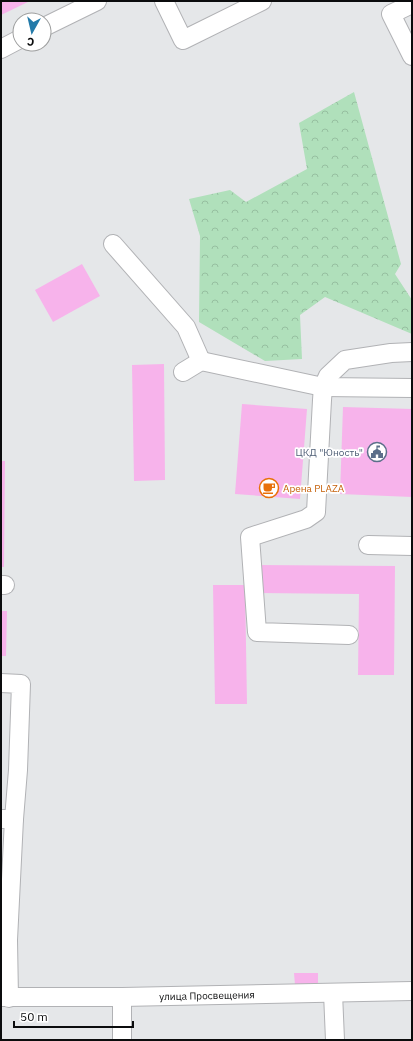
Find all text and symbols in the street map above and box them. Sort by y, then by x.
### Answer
north arrow [12,12,52,52]
text: С [26,34,35,49]
public building icon: ЦКД "Юность" [366,441,388,463]
place label: ЦКД "Юность" [296,446,363,459]
cafe icon: Арена PLAZA [258,477,280,499]
place label: Арена PLAZA [283,482,345,495]
street label: улица Просвещения [159,988,255,1003]
scale bar [14,1003,133,1029]
text: 50 m [20,1009,48,1024]

